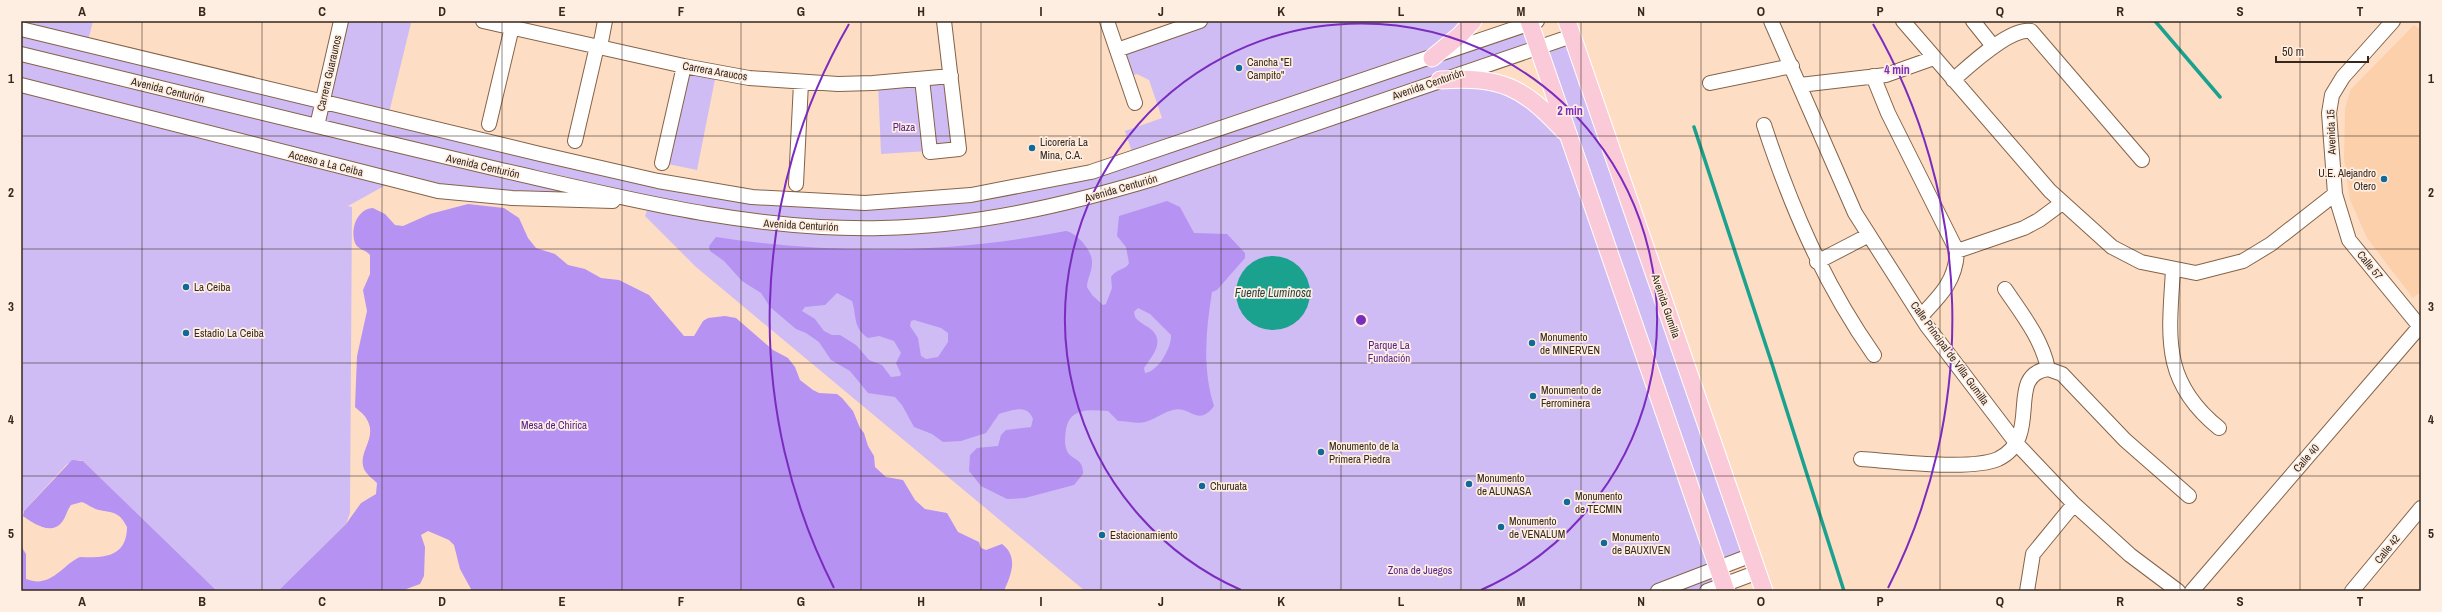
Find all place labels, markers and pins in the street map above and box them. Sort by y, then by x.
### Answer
place label: Cancha "El Campito" [1247,55,1292,82]
marker: Cancha "El Campito" [1234,63,1244,73]
place label: Licorería La Mina, C.A. [1040,135,1088,162]
marker: Licorería La Mina, C.A. [1027,143,1037,153]
place label: U.E. Alejandro Otero [2318,166,2376,193]
marker: U.E. Alejandro Otero [2379,174,2389,184]
place label: La Ceiba [194,280,231,294]
marker: La Ceiba [181,282,191,292]
centre of rings [1354,313,1368,327]
place label: Estadio La Ceiba [194,326,264,340]
marker: Estadio La Ceiba [181,328,191,338]
place label: Monumento de MINERVEN [1540,330,1600,357]
marker: Monumento de MINERVEN [1527,338,1537,348]
place label: Monumento de Ferrominera [1541,383,1601,410]
marker: Monumento de Ferrominera [1528,391,1538,401]
place label: Monumento de la Primera Piedra [1329,439,1399,466]
marker: Monumento de la Primera Piedra [1316,447,1326,457]
place label: Monumento de ALUNASA [1477,471,1532,498]
place label: Churuata [1210,479,1247,493]
marker: Monumento de ALUNASA [1464,479,1474,489]
marker: Churuata [1197,481,1207,491]
place label: Monumento de TECMIN [1575,489,1623,516]
marker: Monumento de TECMIN [1562,497,1572,507]
place label: Monumento de VENALUM [1509,514,1565,541]
marker: Monumento de VENALUM [1496,522,1506,532]
place label: Estacionamiento [1110,528,1178,542]
marker: Estacionamiento [1097,530,1107,540]
place label: Monumento de BAUXIVEN [1612,530,1670,557]
marker: Monumento de BAUXIVEN [1599,538,1609,548]

